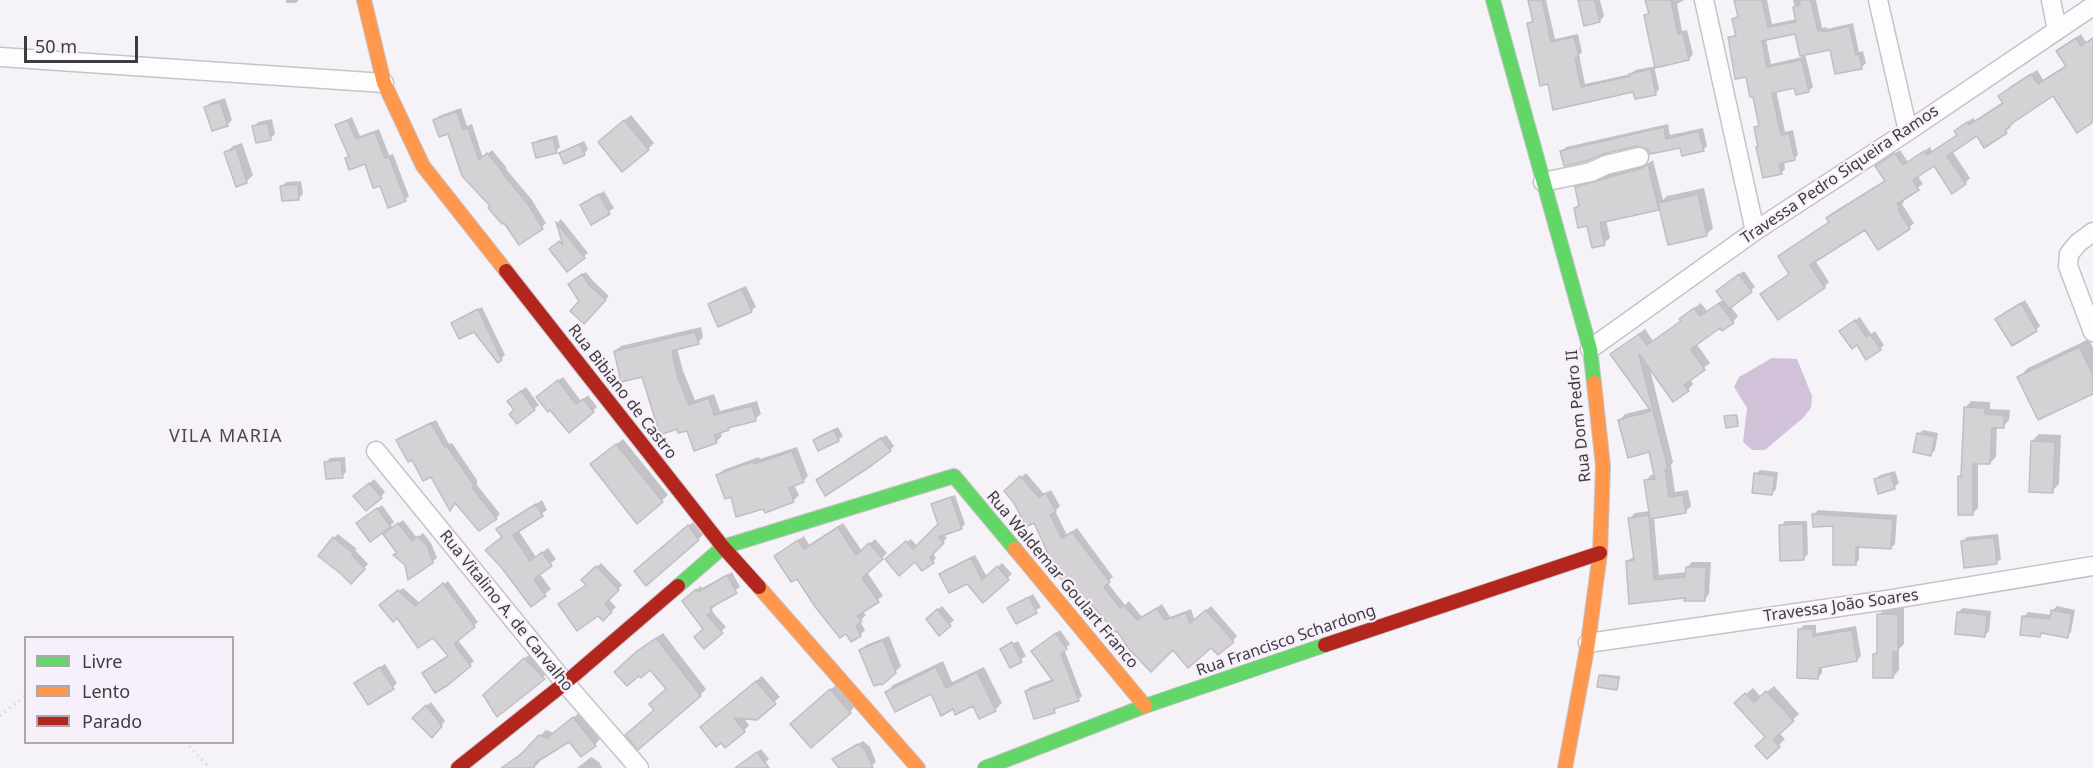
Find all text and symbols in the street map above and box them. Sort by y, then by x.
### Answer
scale bar [27,24,141,62]
text: 50 m [35,34,77,58]
street label: Travessa Pedro Siqueira Ramos [1738,102,1942,248]
street label: Rua Bibiano de Castro [563,321,681,463]
street label: Rua Dom Pedro II [1563,349,1595,483]
district label: VILA MARIA [169,426,283,448]
street label: Rua Waldemar Goulart Franco [982,487,1142,673]
street label: Rua Vitalino A. de Carvalho [435,527,577,695]
street label: Travessa João Soares [1762,586,1920,626]
street label: Rua Francisco Schardong [1194,601,1378,681]
legend [24,636,234,744]
text: Livre [82,649,122,673]
text: Lento [82,679,130,703]
text: Parado [82,709,142,733]

